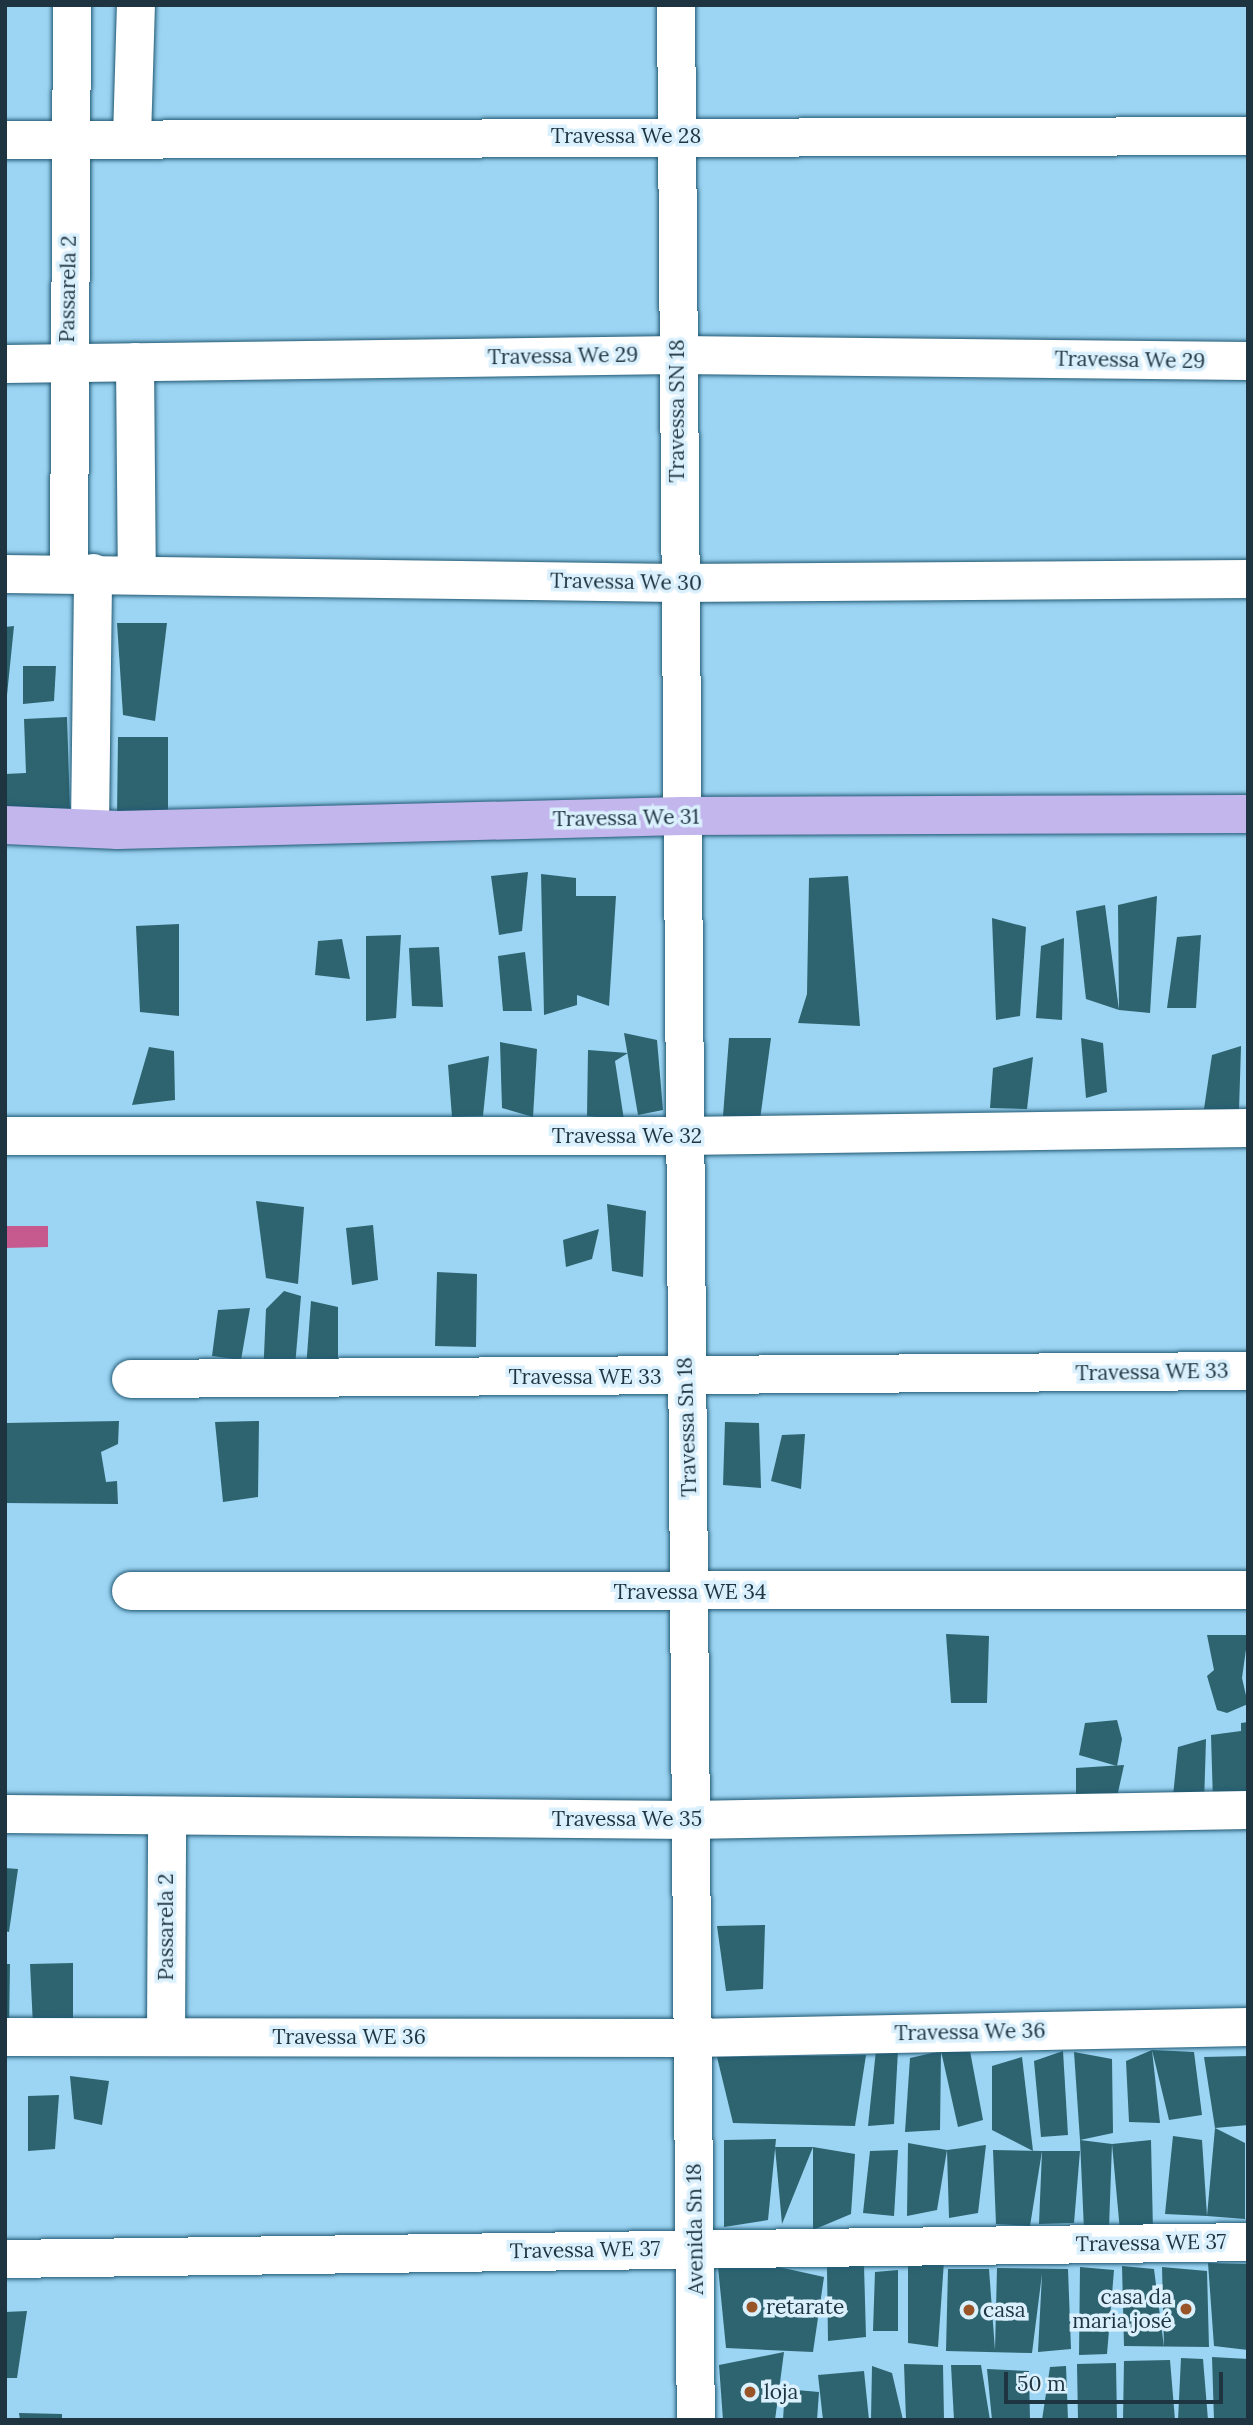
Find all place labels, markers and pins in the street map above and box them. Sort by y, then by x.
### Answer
place label: casa da maria josé [1072,2284,1172,2334]
place label: retarate [766,2294,844,2320]
place label: casa [983,2297,1026,2323]
marker: retarate [744,2299,760,2315]
marker: casa da maria josé [1178,2301,1194,2317]
marker: casa [961,2302,977,2318]
place label: loja [764,2379,798,2405]
marker: loja [742,2384,758,2400]

